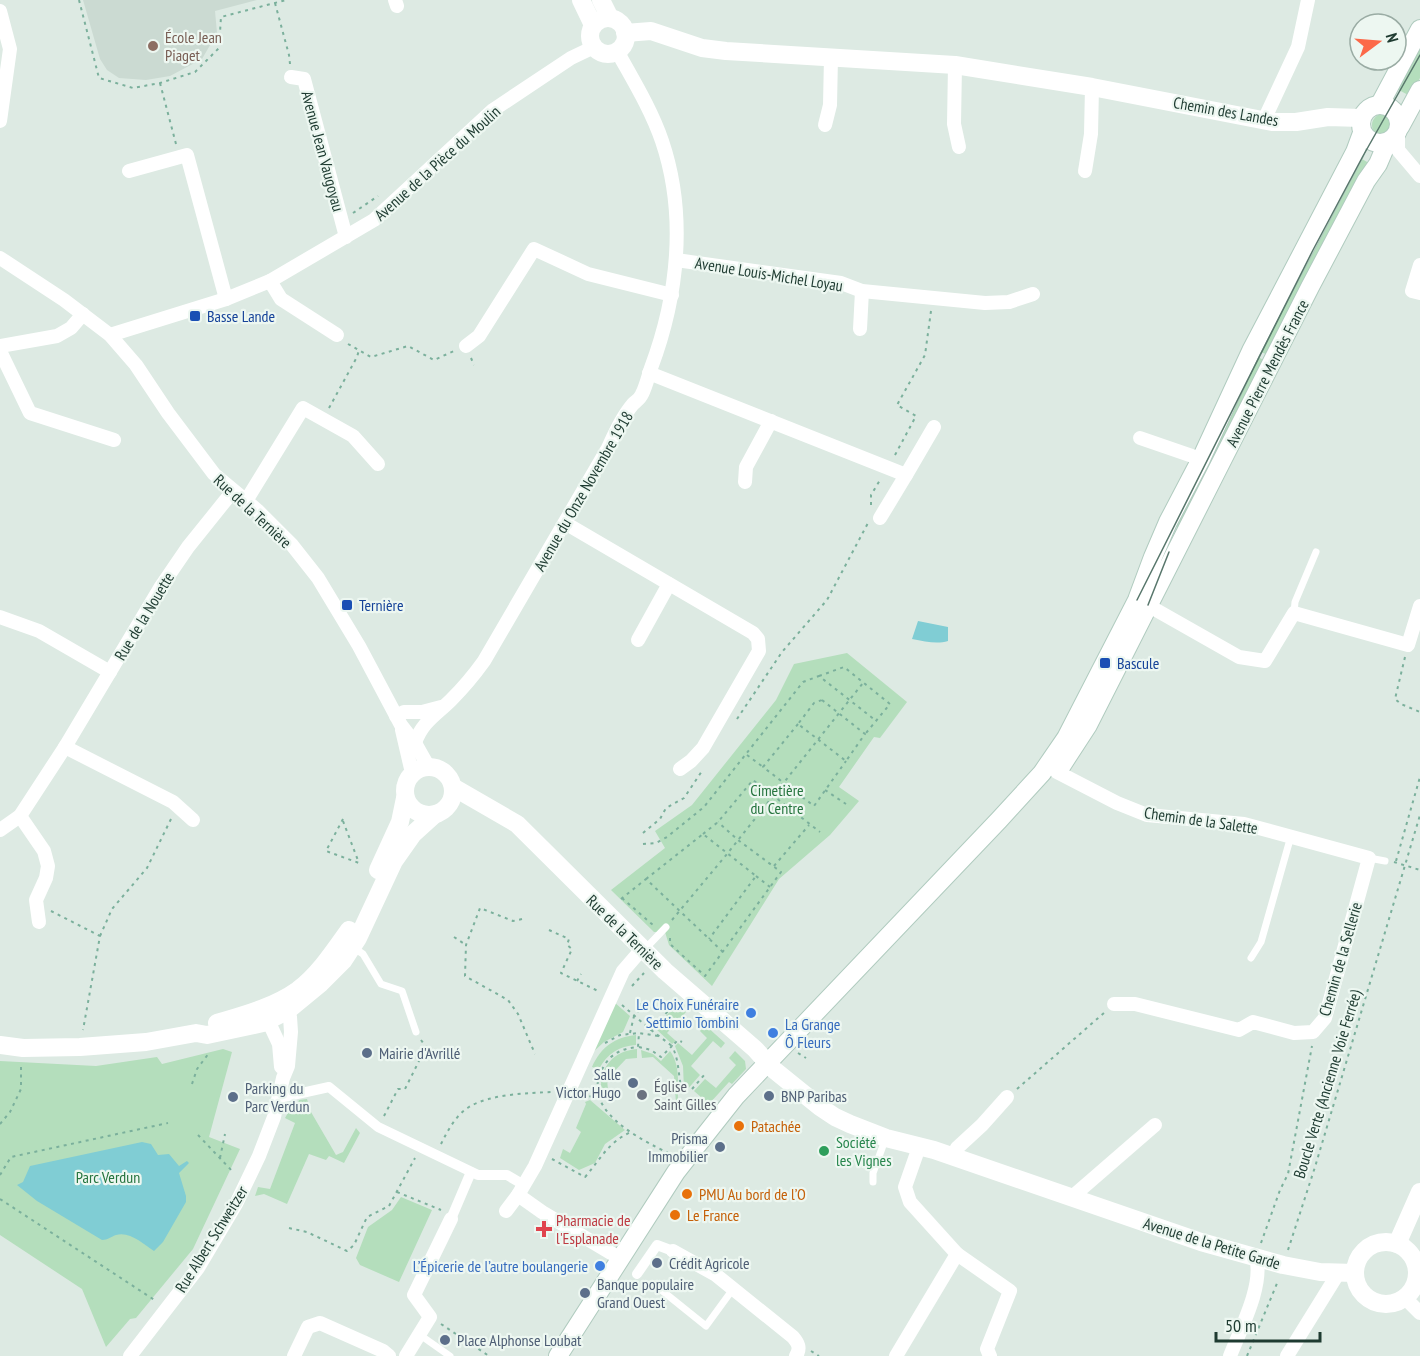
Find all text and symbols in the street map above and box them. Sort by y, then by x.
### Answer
north arrow [1348,12,1408,72]
place label: École Jean Piaget [165,27,222,65]
text: N [1382,31,1403,45]
marker: École Jean Piaget [146,39,160,53]
street label: Avenue Jean Vaugoyau [297,89,349,213]
street label: Chemin des Landes [1172,92,1280,130]
street label: Avenue de la Pièce du Moulin [370,101,504,225]
street label: Avenue Louis-Michel Loyau [694,252,844,296]
street label: Avenue Pierre Mendès France [1221,296,1313,450]
place label: Basse Lande [207,306,275,326]
marker: Basse Lande [188,309,202,323]
street label: Avenue du Onze Novembre 1918 [529,408,637,574]
street label: Rue de la Ternière [210,470,296,552]
street label: Rue de la Nouette [110,568,178,664]
place label: Ternière [359,595,404,615]
marker: Ternière [340,598,354,612]
place label: Bascule [1117,653,1159,673]
marker: Bascule [1098,656,1112,670]
park label: Cimetière du Centre [750,780,804,818]
street label: Chemin de la Salette [1143,802,1259,838]
street label: Rue de la Ternière [582,890,668,974]
street label: Chemin de la Sellerie [1314,900,1366,1018]
street label: Boucle Verte (Ancienne Voie Ferrée) [1289,987,1365,1181]
place label: Le Choix Funéraire Settimio Tombini [636,994,739,1032]
marker: Le Choix Funéraire Settimio Tombini [744,1006,758,1020]
place label: La Grange Ô Fleurs [785,1014,840,1052]
marker: La Grange Ô Fleurs [766,1026,780,1040]
place label: Mairie d'Avrillé [379,1043,460,1063]
marker: Mairie d'Avrillé [360,1046,374,1060]
place label: Salle Victor Hugo [555,1064,621,1102]
marker: Salle Victor Hugo [626,1076,640,1090]
place label: Église Saint Gilles [654,1076,716,1114]
place label: Parking du Parc Verdun [245,1078,309,1116]
place label: BNP Paribas [781,1086,847,1106]
marker: Église Saint Gilles [635,1088,649,1102]
marker: BNP Paribas [762,1089,776,1103]
marker: Parking du Parc Verdun [226,1090,240,1104]
place label: Patachée [751,1116,801,1136]
marker: Patachée [732,1119,746,1133]
place label: Prisma Immobilier [648,1128,709,1166]
place label: Société les Vignes [836,1132,892,1170]
marker: Prisma Immobilier [713,1140,727,1154]
marker: Société les Vignes [817,1144,831,1158]
park label: Parc Verdun [76,1167,140,1187]
street label: Rue Albert Schweitzer [170,1182,252,1296]
place label: PMU Au bord de l’O [699,1184,806,1204]
marker: PMU Au bord de l’O [680,1187,694,1201]
place label: Le France [687,1205,739,1225]
marker: Le France [668,1208,682,1222]
place label: Pharmacie de l'Esplanade [556,1210,631,1248]
street label: Avenue de la Petite Garde [1141,1213,1283,1273]
marker: Pharmacie de l'Esplanade [537,1222,551,1236]
place label: Crédit Agricole [669,1253,750,1273]
place label: L’Épicerie de l’autre boulangerie [413,1256,588,1276]
marker: Crédit Agricole [650,1256,664,1270]
marker: L’Épicerie de l’autre boulangerie [593,1259,607,1273]
place label: Banque populaire Grand Ouest [597,1274,694,1312]
marker: Banque populaire Grand Ouest [578,1286,592,1300]
scale bar [1216,1305,1320,1343]
text: 50 m [1225,1314,1257,1337]
place label: Place Alphonse Loubat [457,1330,582,1350]
marker: Place Alphonse Loubat [438,1333,452,1347]

